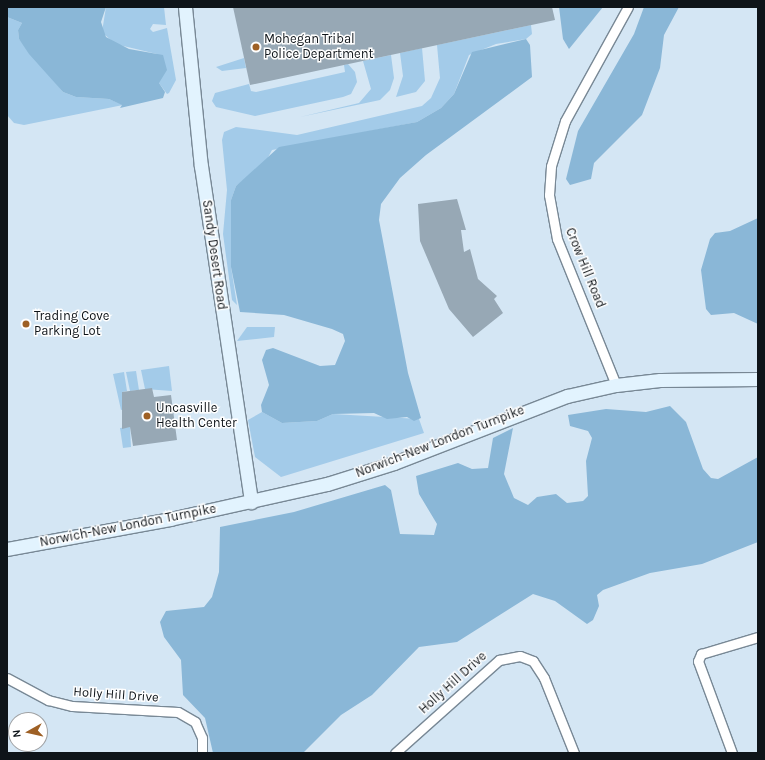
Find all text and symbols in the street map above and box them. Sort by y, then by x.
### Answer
place label: Mohegan Tribal Police Department [264,32,373,63]
marker: Mohegan Tribal Police Department [251,42,261,52]
street label: Sandy Desert Road [199,199,229,311]
street label: Crow Hill Road [562,226,608,310]
place label: Trading Cove Parking Lot [34,309,110,340]
marker: Trading Cove Parking Lot [21,319,31,329]
place label: Uncasville Health Center [156,401,237,432]
street label: Norwich-New London Turnpike [353,403,527,481]
marker: Uncasville Health Center [141,410,153,422]
street label: Norwich-New London Turnpike [38,501,218,551]
street label: Holly Hill Drive [416,649,490,717]
street label: Holly Hill Drive [73,684,159,706]
north arrow [8,712,48,752]
text: N [10,729,24,738]

